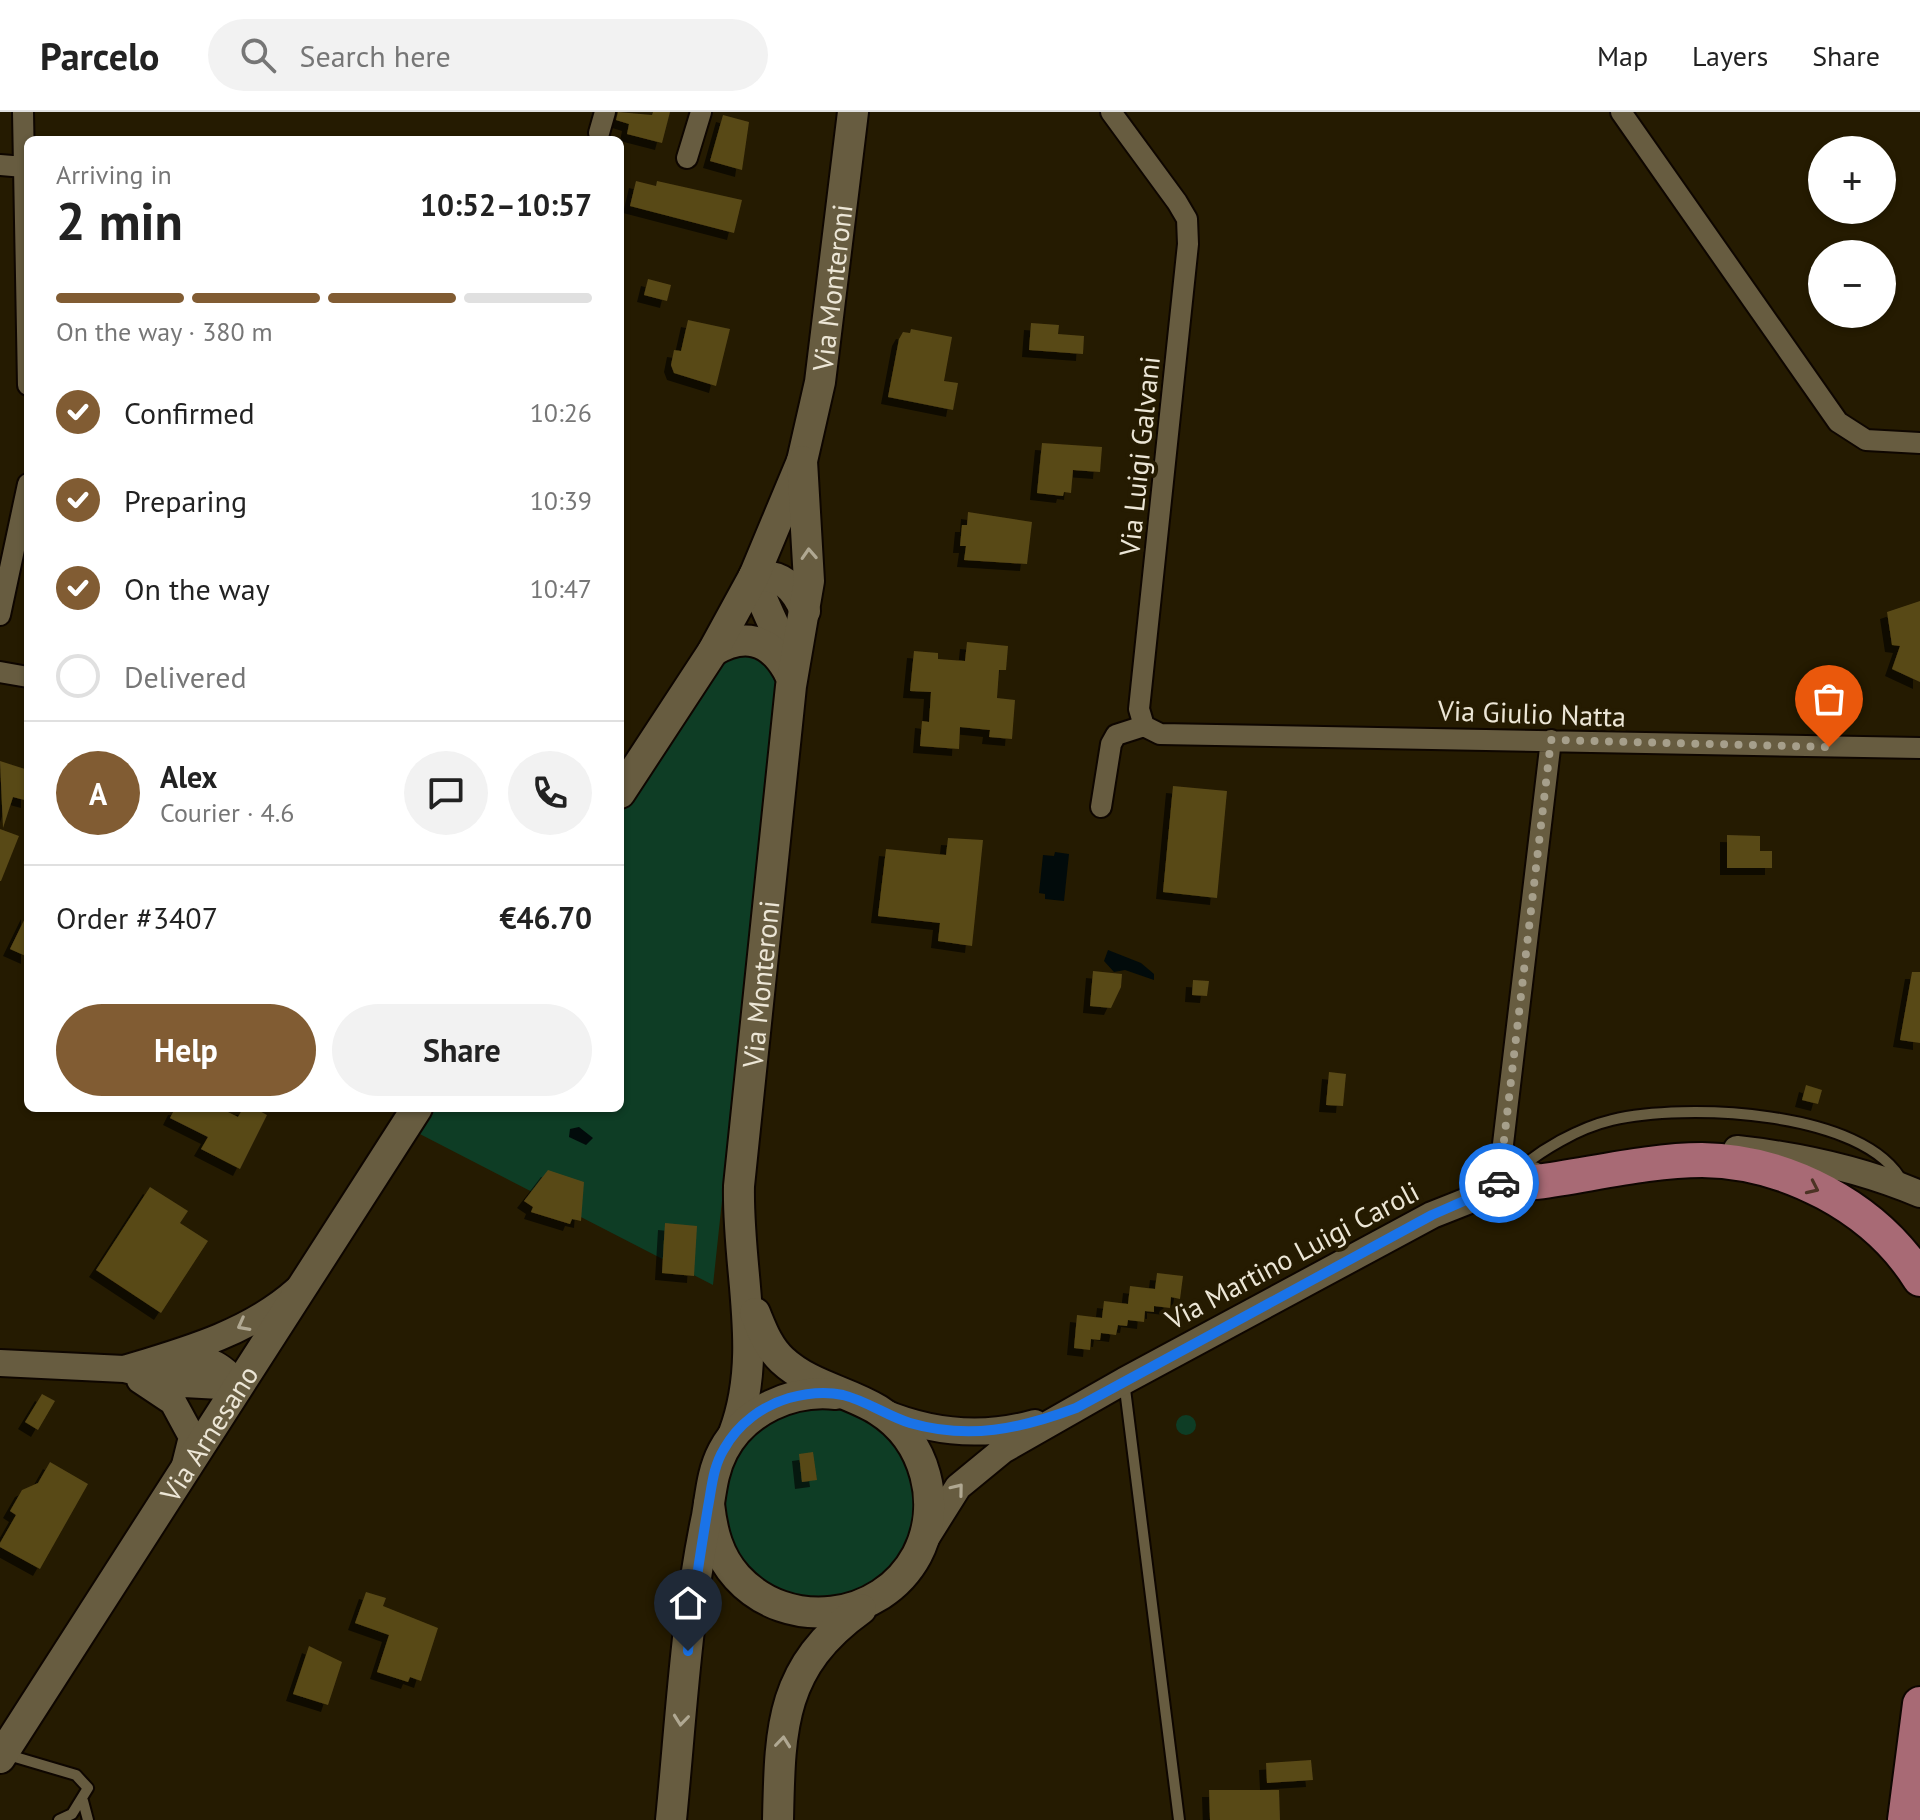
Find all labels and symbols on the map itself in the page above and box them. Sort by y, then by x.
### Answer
street label: Via Monteroni [803,202,860,374]
street label: Via Luigi Galvani [1110,354,1168,559]
one-way arrow [800,547,817,560]
pin [1795,665,1863,747]
street label: Via Giulio Natta [1436,691,1627,735]
street label: Via Monteroni [733,899,787,1071]
courier [1459,1143,1539,1223]
street label: Via Martino Luigi Caroli [1158,1172,1425,1338]
one-way arrow [1804,1178,1819,1194]
one-way arrow [236,1316,251,1331]
street label: Via Arnesano [150,1358,266,1509]
one-way arrow [948,1484,963,1499]
pin [654,1569,722,1651]
one-way arrow [672,1714,689,1727]
one-way arrow [775,1735,792,1748]

